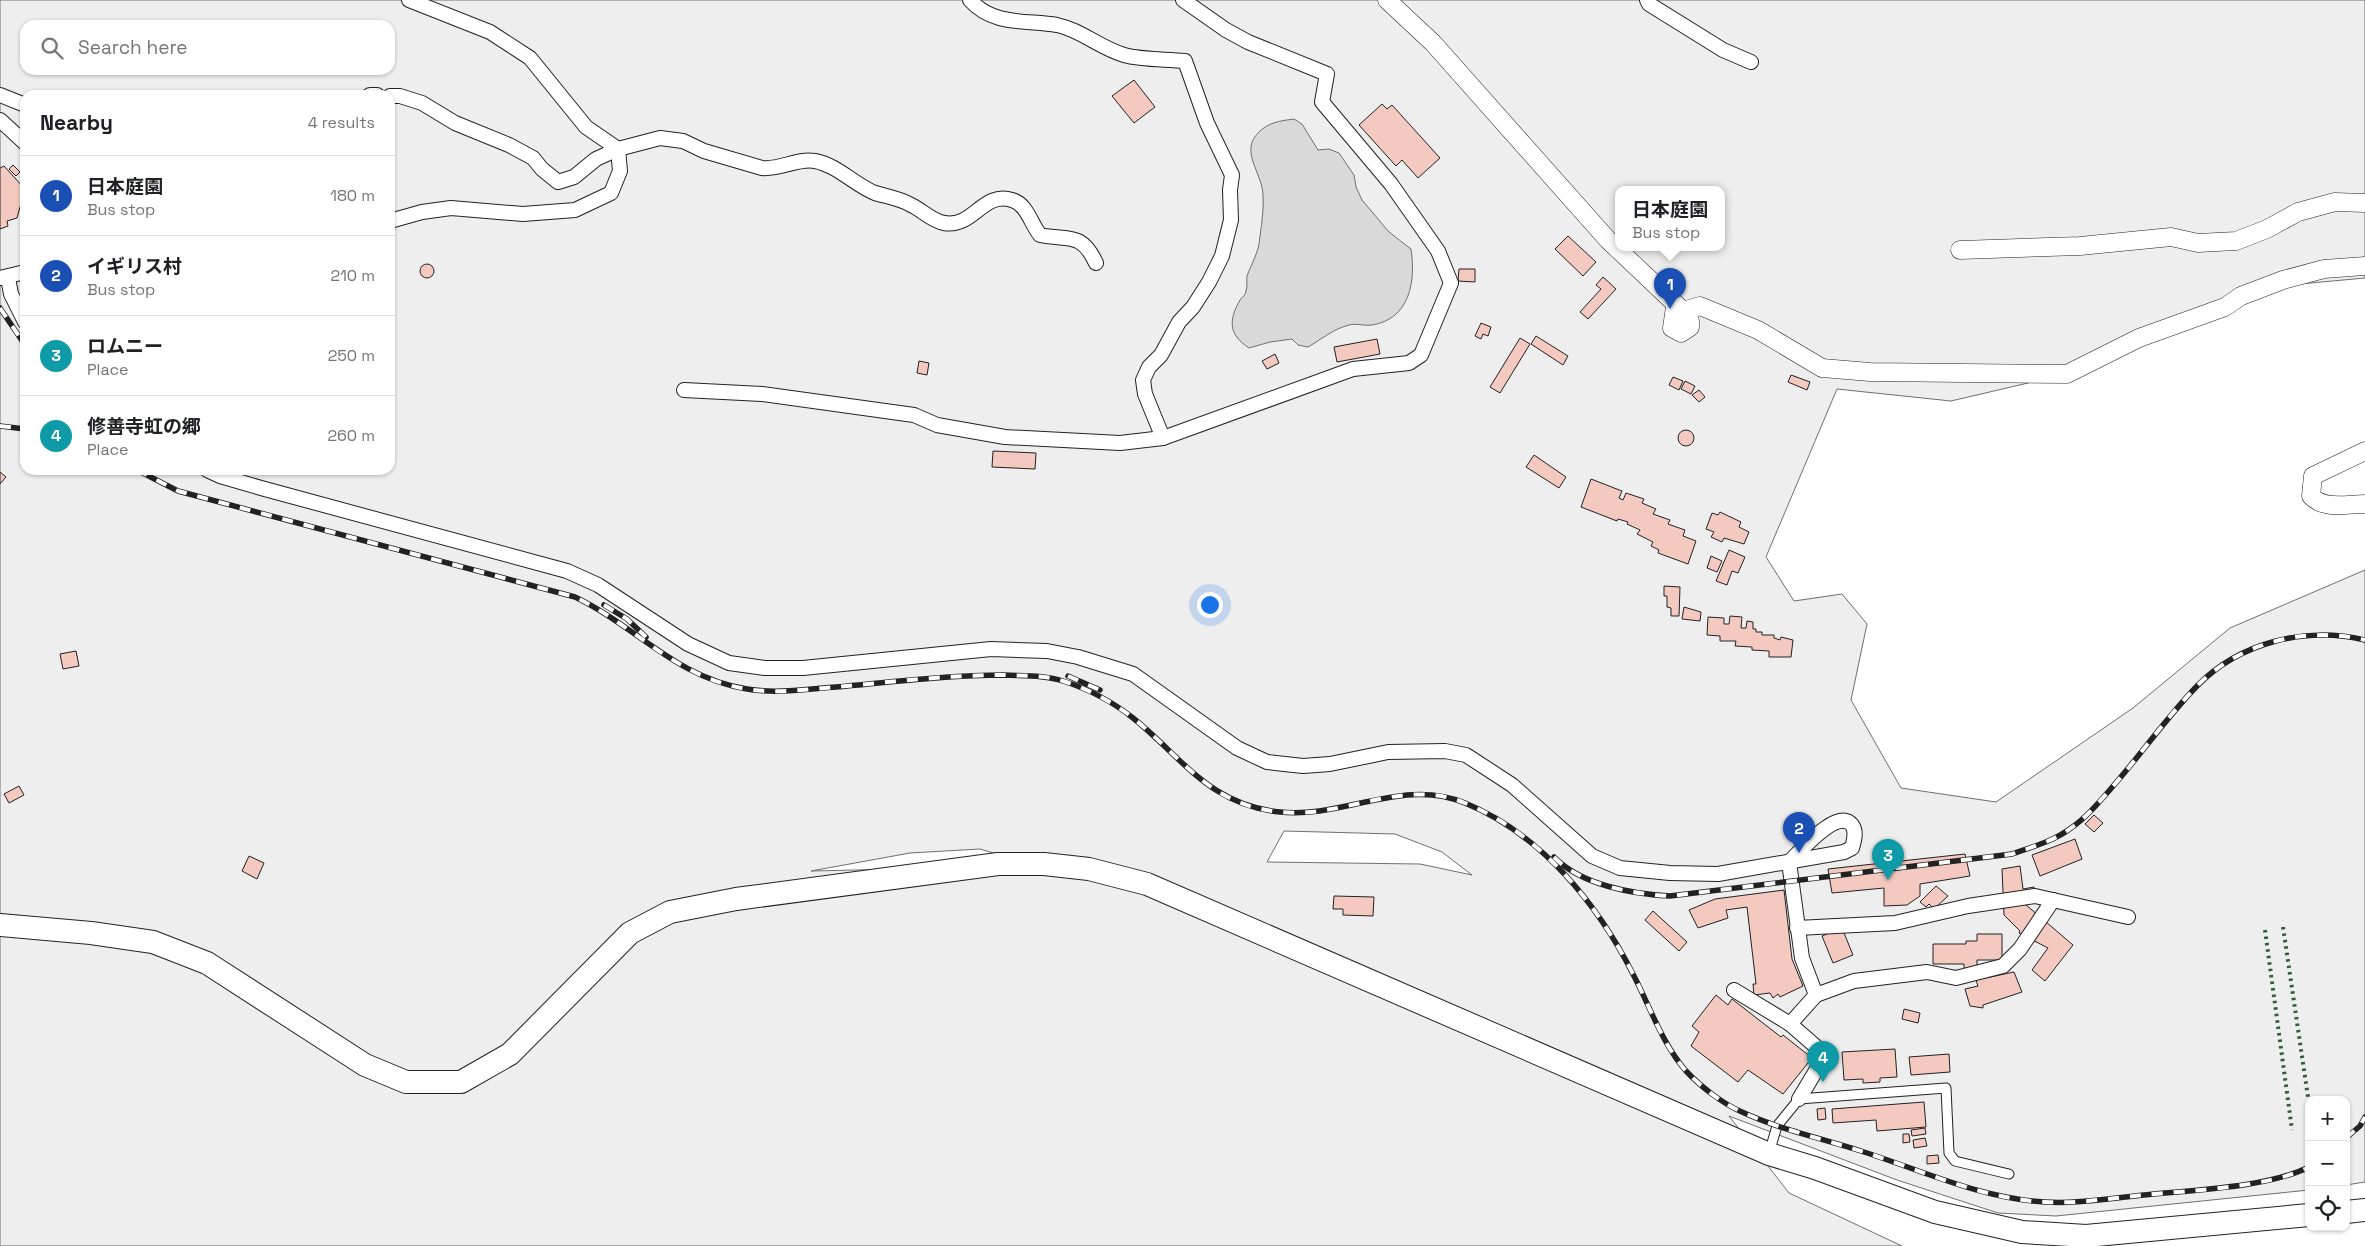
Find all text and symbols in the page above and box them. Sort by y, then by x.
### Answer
search box [20,20,395,75]
icon: search [38,34,66,62]
text: Search here [78,35,188,60]
text: Nearby [40,109,113,136]
text: 4 results [308,112,375,133]
text: 日本庭園 [87,174,163,199]
text: 1 [52,185,60,206]
text: 180 m [330,185,375,206]
popup [1615,186,1725,251]
text: 日本庭園 [1632,197,1708,222]
text: Bus stop [87,199,155,220]
text: Bus stop [1632,222,1700,243]
text: イギリス村 [87,254,182,279]
text: 2 [51,265,61,286]
text: 210 m [331,265,375,286]
pin: 1 [1654,268,1686,309]
text: Bus stop [87,279,155,300]
text: ロムニー [87,334,163,359]
text: 3 [51,345,61,366]
text: 250 m [328,345,375,366]
text: Place [87,359,129,380]
text: 修善寺虹の郷 [87,414,201,439]
text: 4 [51,425,61,446]
text: 260 m [327,425,375,446]
text: Place [87,439,129,460]
your location [1197,592,1223,618]
pin: 2 [1783,812,1815,853]
pin: 3 [1872,839,1904,880]
pin: 4 [1807,1041,1839,1082]
map controls [2305,1096,2350,1231]
button: + [2305,1096,2350,1141]
button: − [2305,1141,2350,1186]
button: locate [2305,1186,2350,1231]

